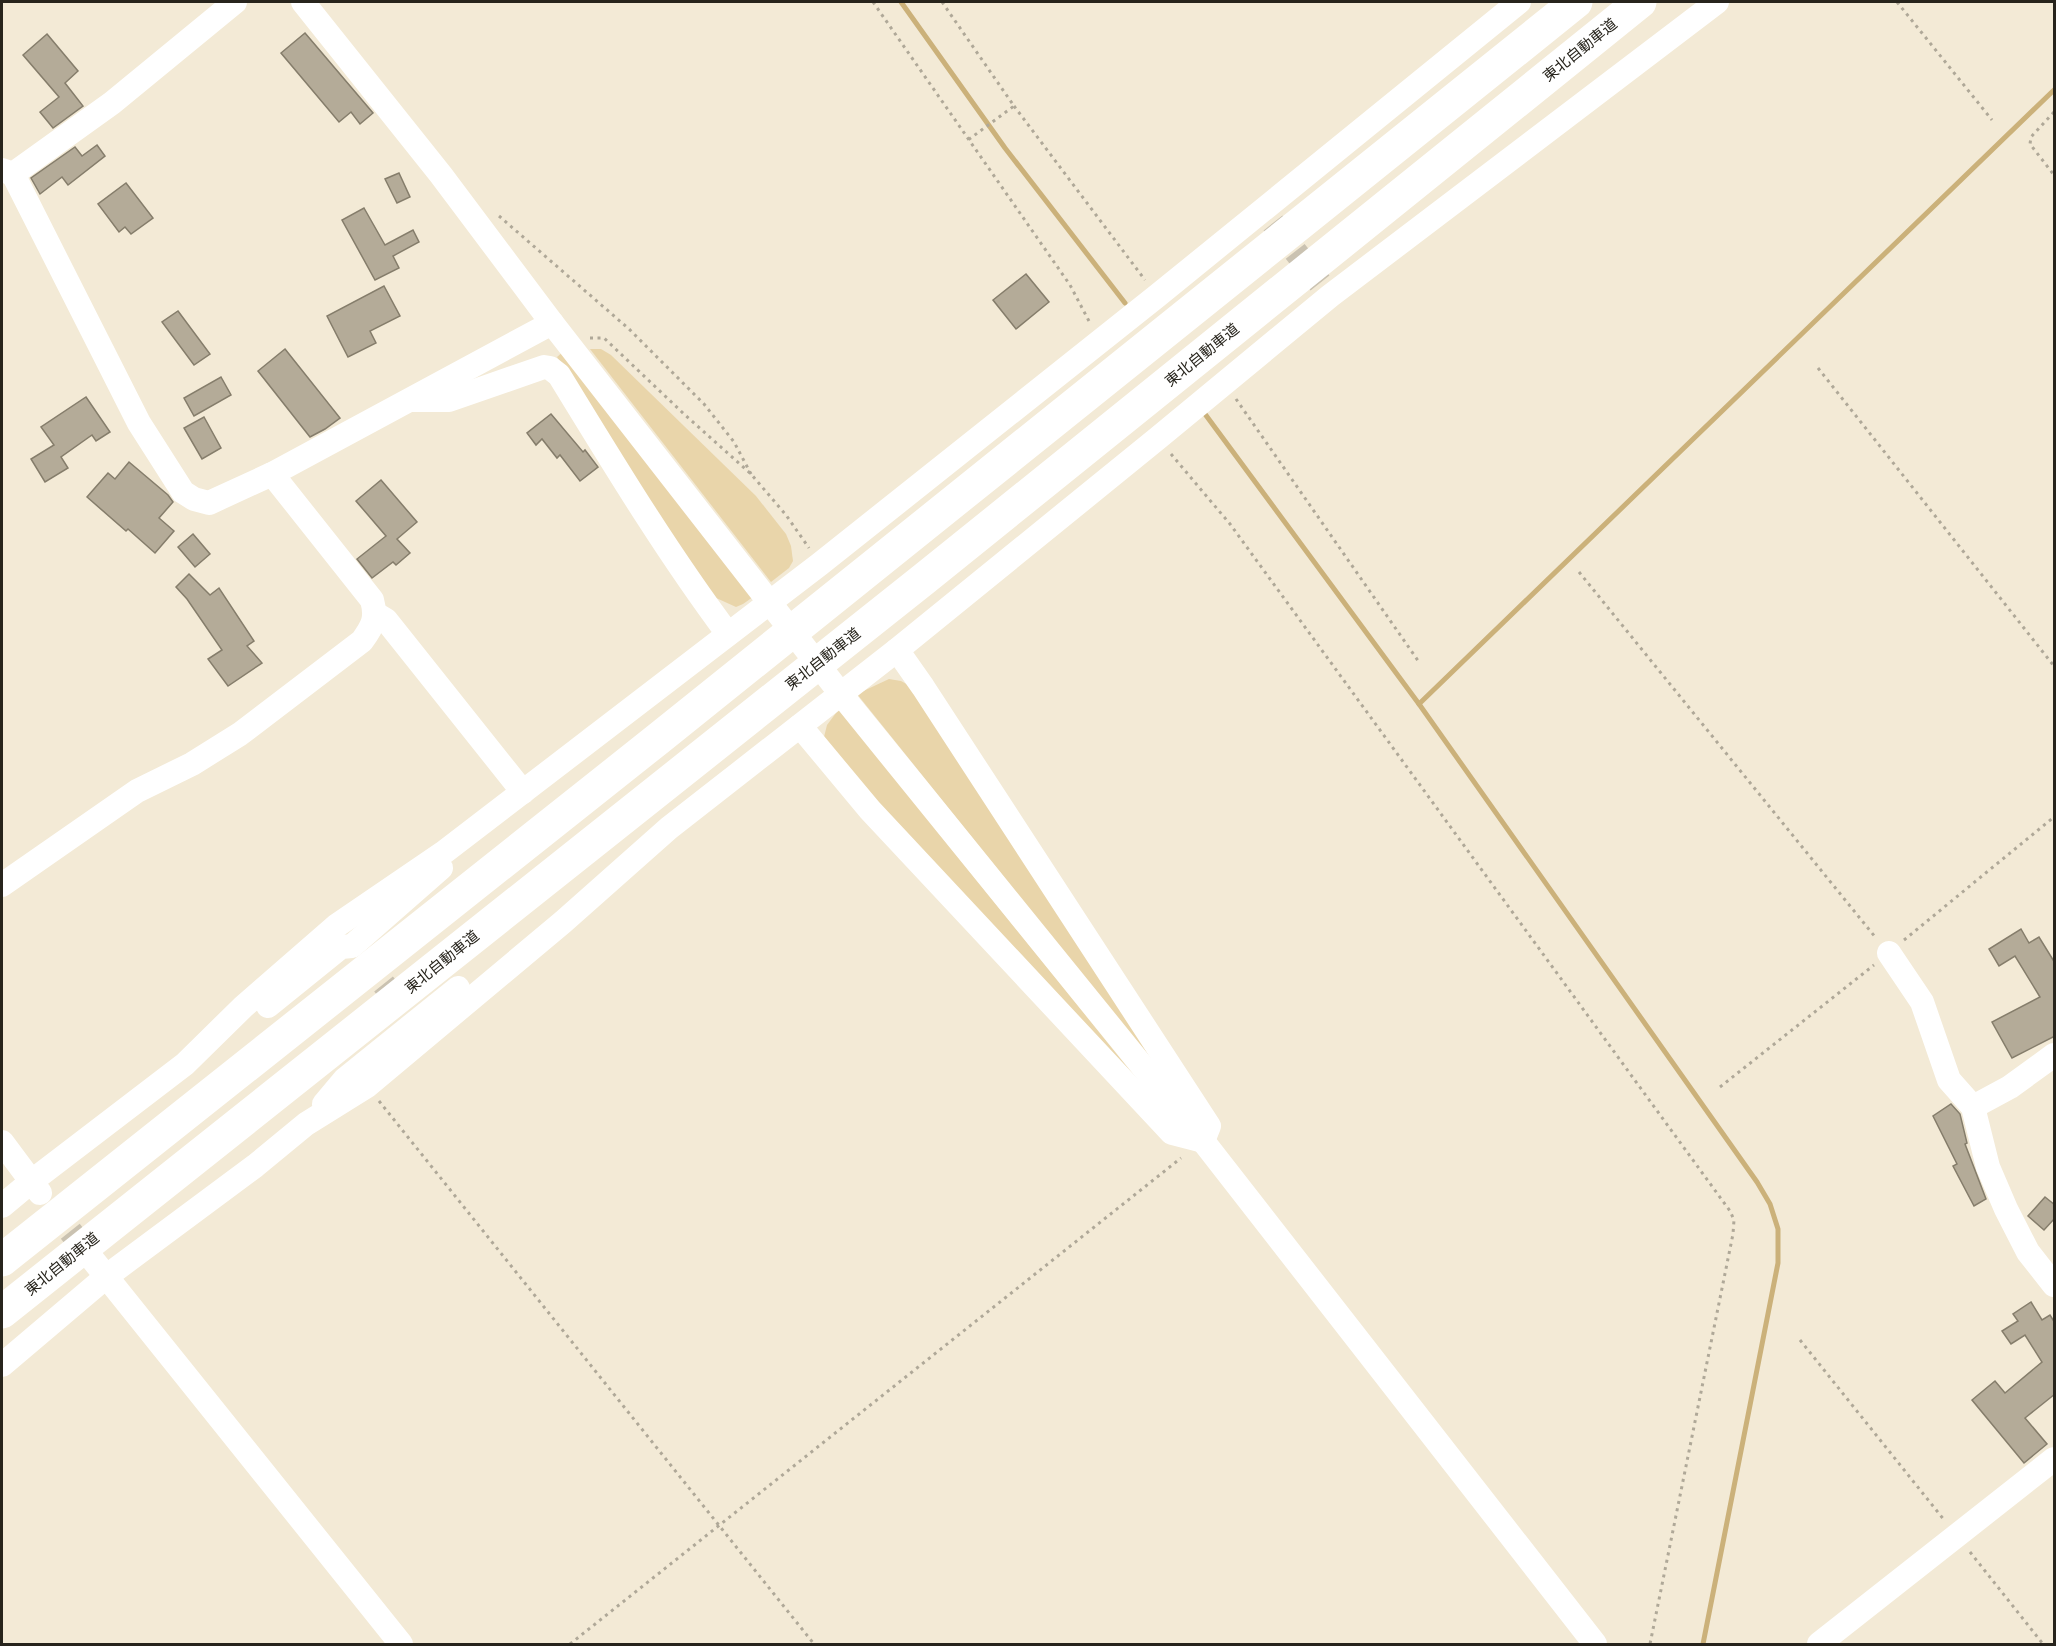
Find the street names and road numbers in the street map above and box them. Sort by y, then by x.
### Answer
street label: 東北自動車道 [1539,15,1620,85]
street label: 東北自動車道 [1161,320,1242,390]
street label: 東北自動車道 [782,624,863,693]
street label: 東北自動車道 [401,927,482,997]
street label: 東北自動車道 [21,1229,102,1299]

